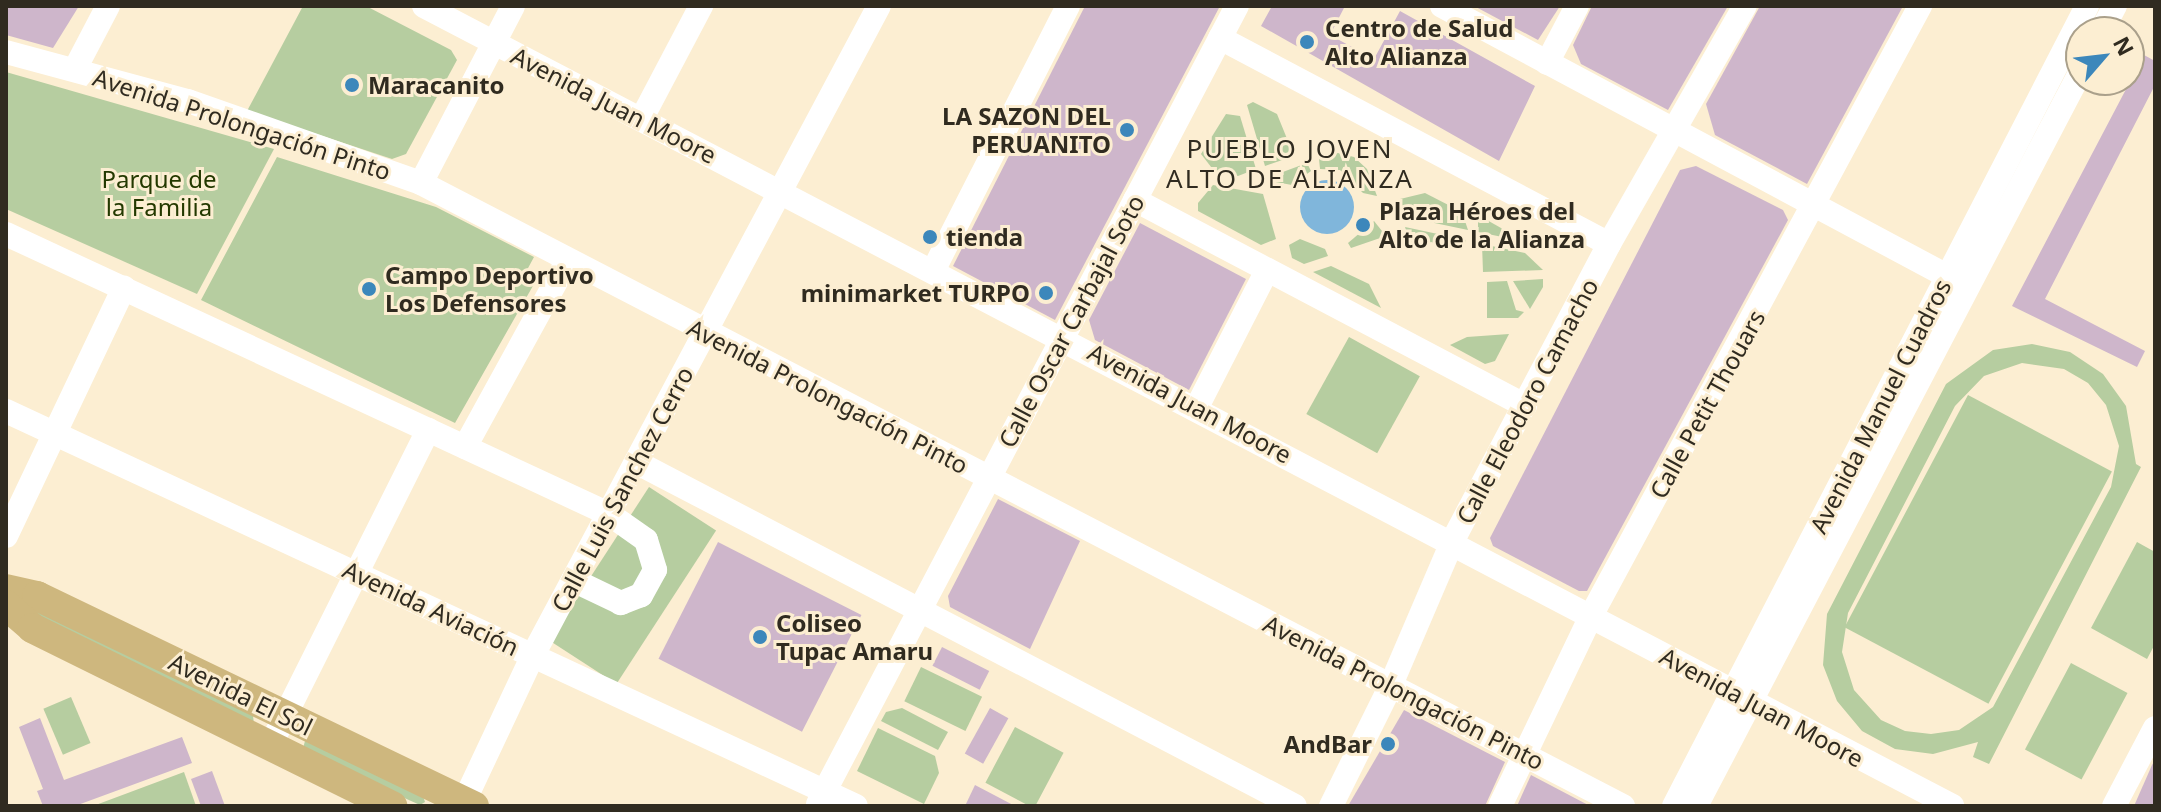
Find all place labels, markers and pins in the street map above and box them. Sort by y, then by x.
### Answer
place label: Centro de Salud Alto Alianza [1325,14,1513,70]
marker: Centro de Salud Alto Alianza [1296,31,1318,53]
place label: Maracanito [368,71,505,99]
marker: Maracanito [343,76,361,94]
place label: LA SAZON DEL PERUANITO [942,102,1111,158]
marker: LA SAZON DEL PERUANITO [1118,121,1136,139]
place label: Plaza Héroes del Alto de la Alianza [1379,197,1585,253]
marker: Plaza Héroes del Alto de la Alianza [1354,216,1372,234]
place label: tienda [946,223,1023,251]
marker: tienda [921,228,939,246]
place label: Campo Deportivo Los Defensores [385,261,594,317]
place label: minimarket TURPO [801,279,1030,307]
marker: Campo Deportivo Los Defensores [360,280,378,298]
marker: minimarket TURPO [1037,284,1055,302]
place label: Coliseo Tupac Amaru [776,609,933,665]
marker: Coliseo Tupac Amaru [751,628,769,646]
place label: AndBar [1284,730,1372,758]
marker: AndBar [1379,735,1397,753]

